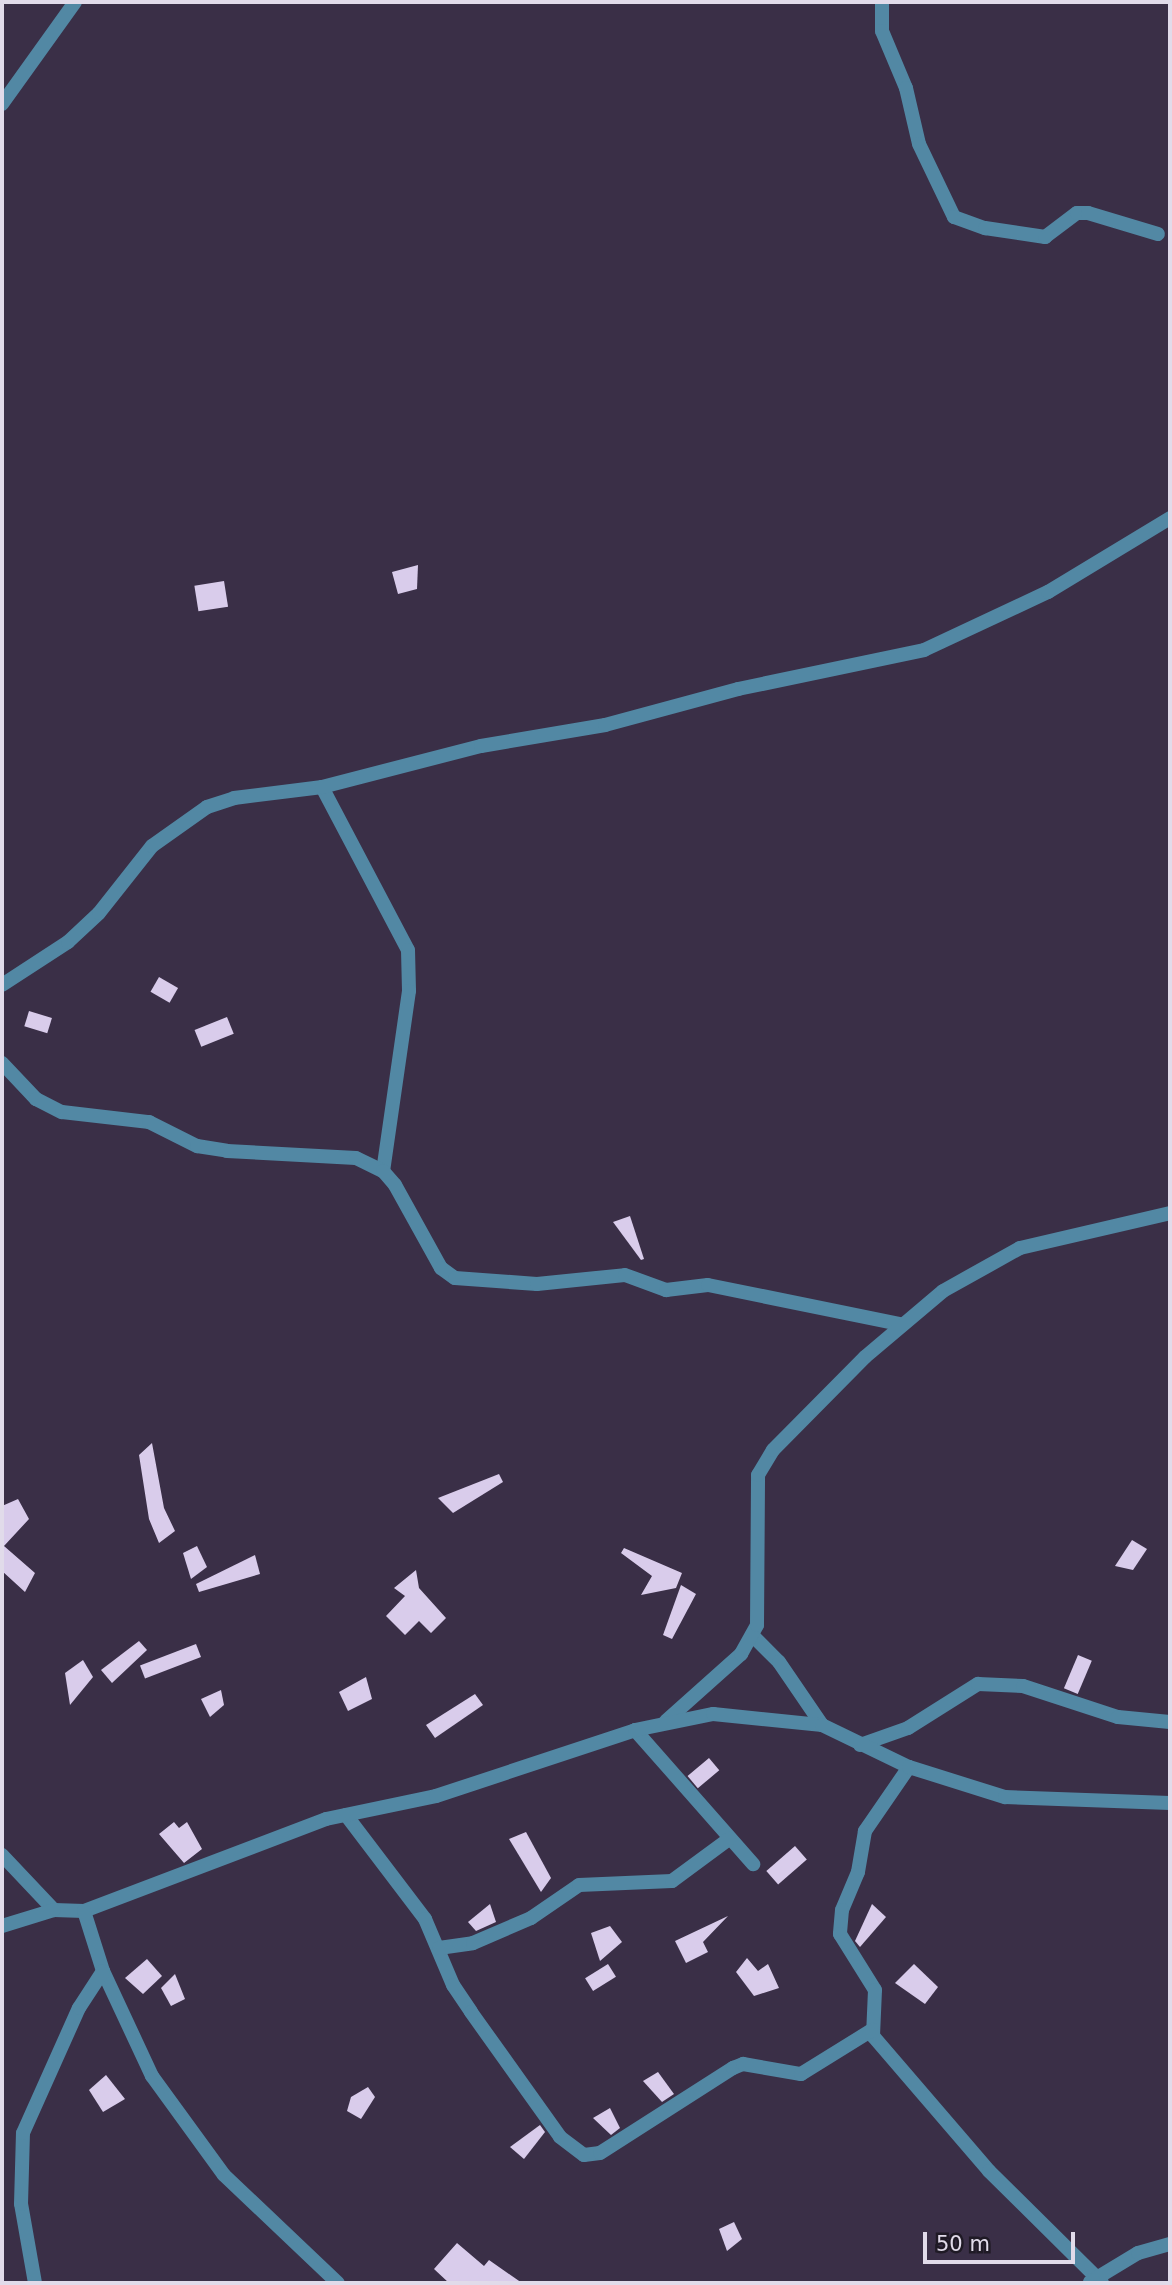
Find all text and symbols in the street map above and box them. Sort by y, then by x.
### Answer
scale bar [927,2218,1079,2262]
text: 50 m [936,2232,990,2256]

